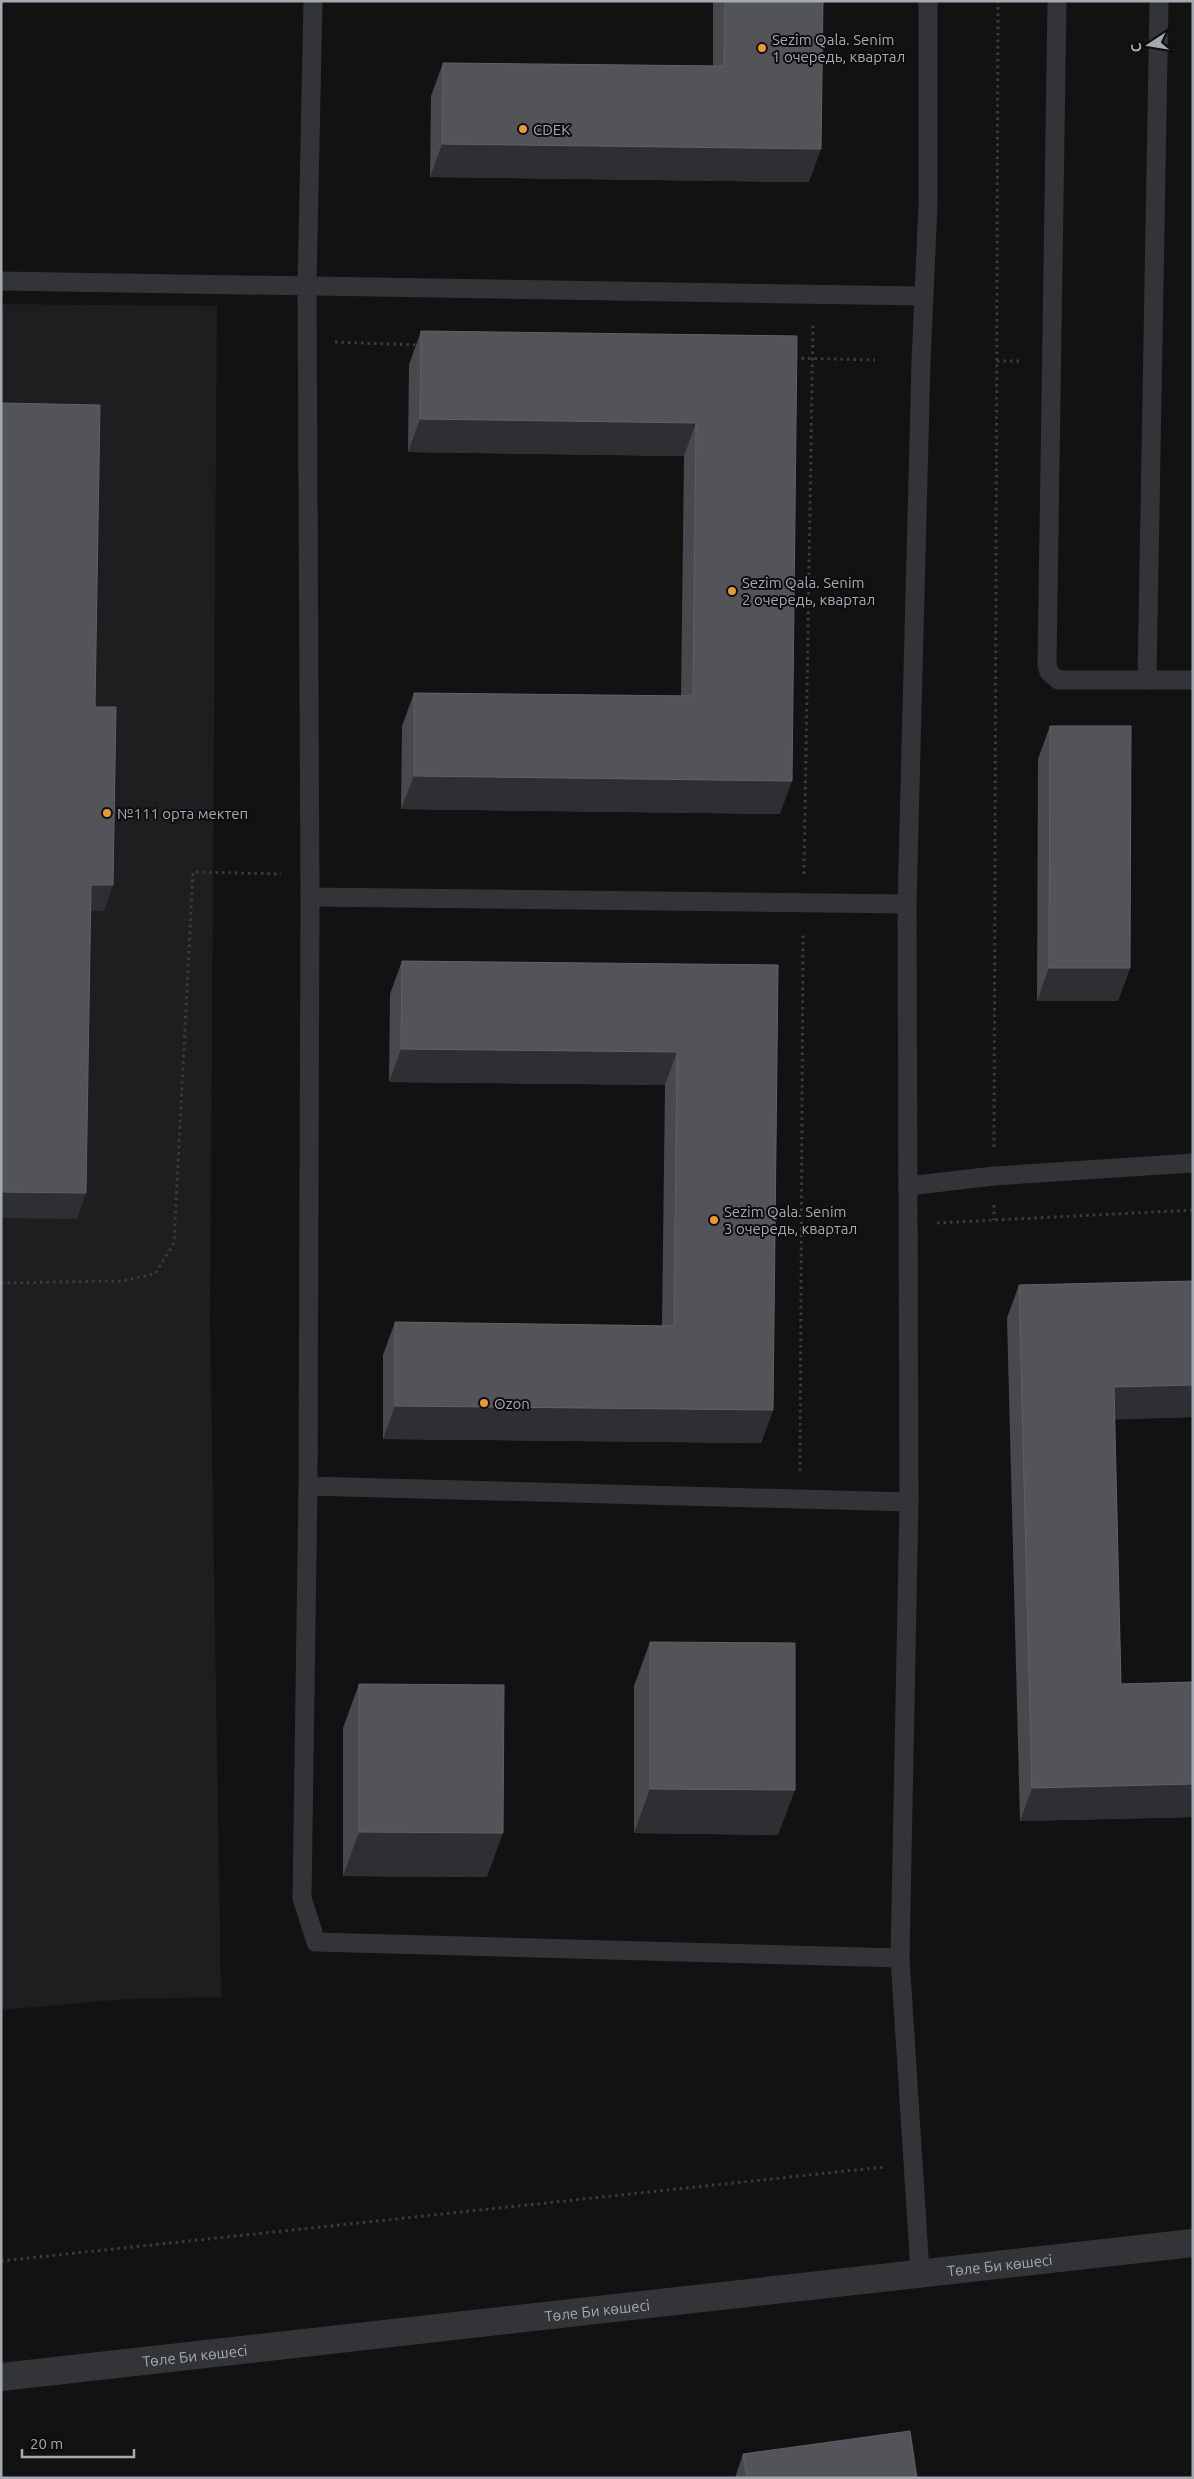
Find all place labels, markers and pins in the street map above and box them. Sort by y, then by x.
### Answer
place label: Sezim Qala. Senim 1 очередь, квартал [772,31,905,65]
marker: Sezim Qala. Senim 1 очередь, квартал [756,42,768,54]
place label: CDEK [533,121,570,138]
marker: CDEK [517,123,529,135]
place label: Sezim Qala. Senim 2 очередь, квартал [742,574,875,608]
marker: Sezim Qala. Senim 2 очередь, квартал [726,585,738,597]
place label: №111 орта мектеп [117,805,248,822]
marker: №111 орта мектеп [101,807,113,819]
place label: Sezim Qala. Senim 3 очередь, квартал [724,1203,857,1237]
marker: Sezim Qala. Senim 3 очередь, квартал [708,1214,720,1226]
place label: Ozon [494,1395,530,1412]
marker: Ozon [478,1397,490,1409]

